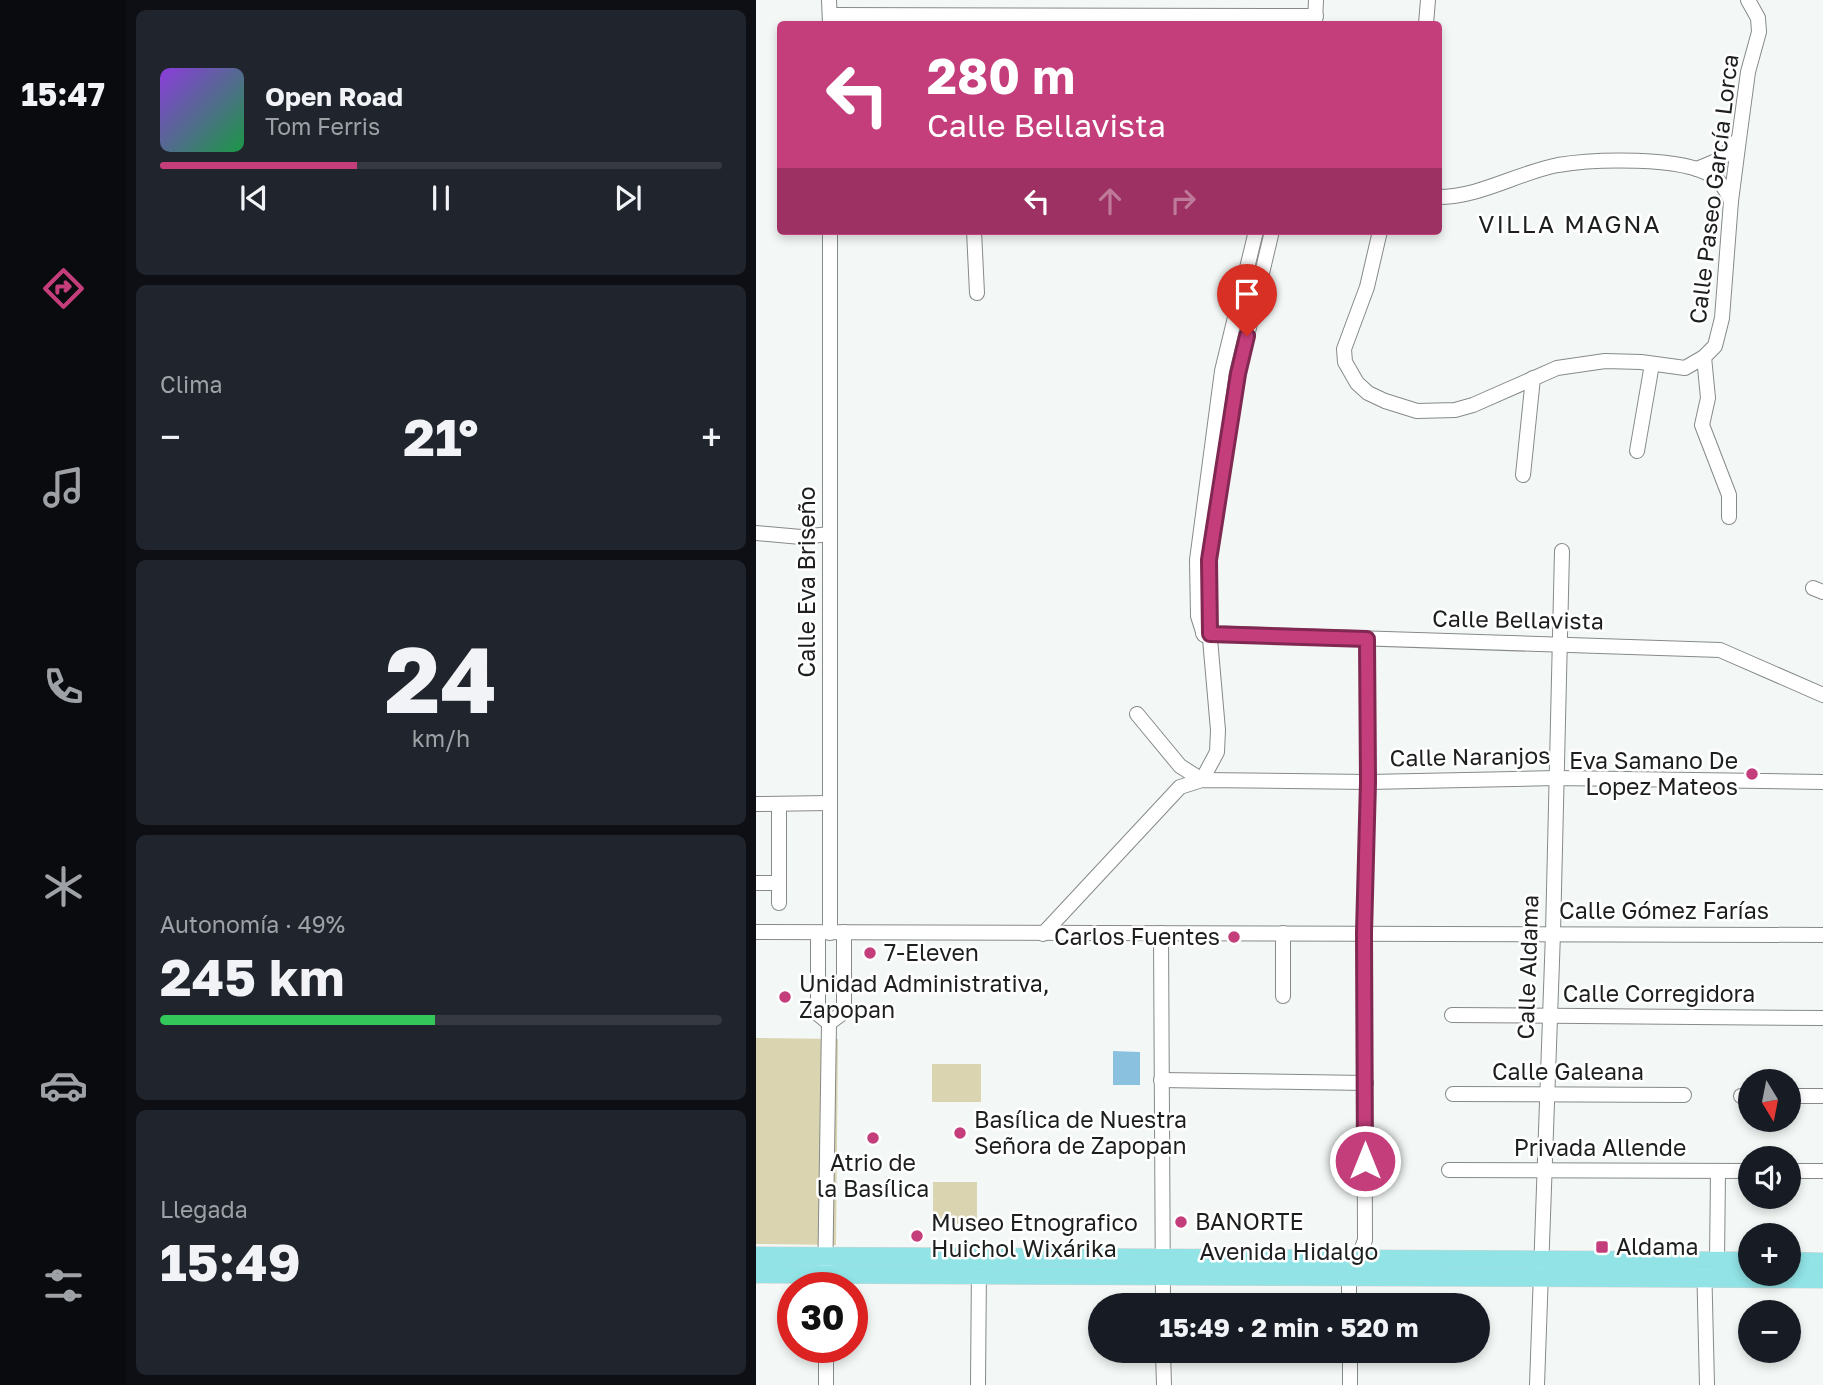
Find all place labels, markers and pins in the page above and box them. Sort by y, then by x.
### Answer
pin [1217,264,1277,336]
place label: Eva Samano De Lopez Mateos [1569,746,1738,800]
marker: Eva Samano De Lopez Mateos [1744,766,1760,782]
place label: Carlos Fuentes [1054,922,1220,950]
marker: Carlos Fuentes [1226,929,1242,945]
place label: 7-Eleven [884,938,979,966]
marker: 7-Eleven [862,945,878,961]
place label: Unidad Administrativa, Zapopan [799,969,1050,1023]
marker: Unidad Administrativa, Zapopan [777,989,793,1005]
place label: Basílica de Nuestra Señora de Zapopan [974,1105,1187,1159]
marker: Basílica de Nuestra Señora de Zapopan [952,1125,968,1141]
marker: Atrio de la Basílica [865,1130,881,1146]
place label: Atrio de la Basílica [817,1148,929,1202]
place label: BANORTE [1195,1207,1304,1235]
place label: Museo Etnografico Huichol Wixárika [931,1208,1138,1262]
marker: BANORTE [1173,1214,1189,1230]
marker: Museo Etnografico Huichol Wixárika [909,1228,925,1244]
place label: Aldama [1616,1232,1699,1260]
marker: Aldama [1594,1239,1610,1255]

